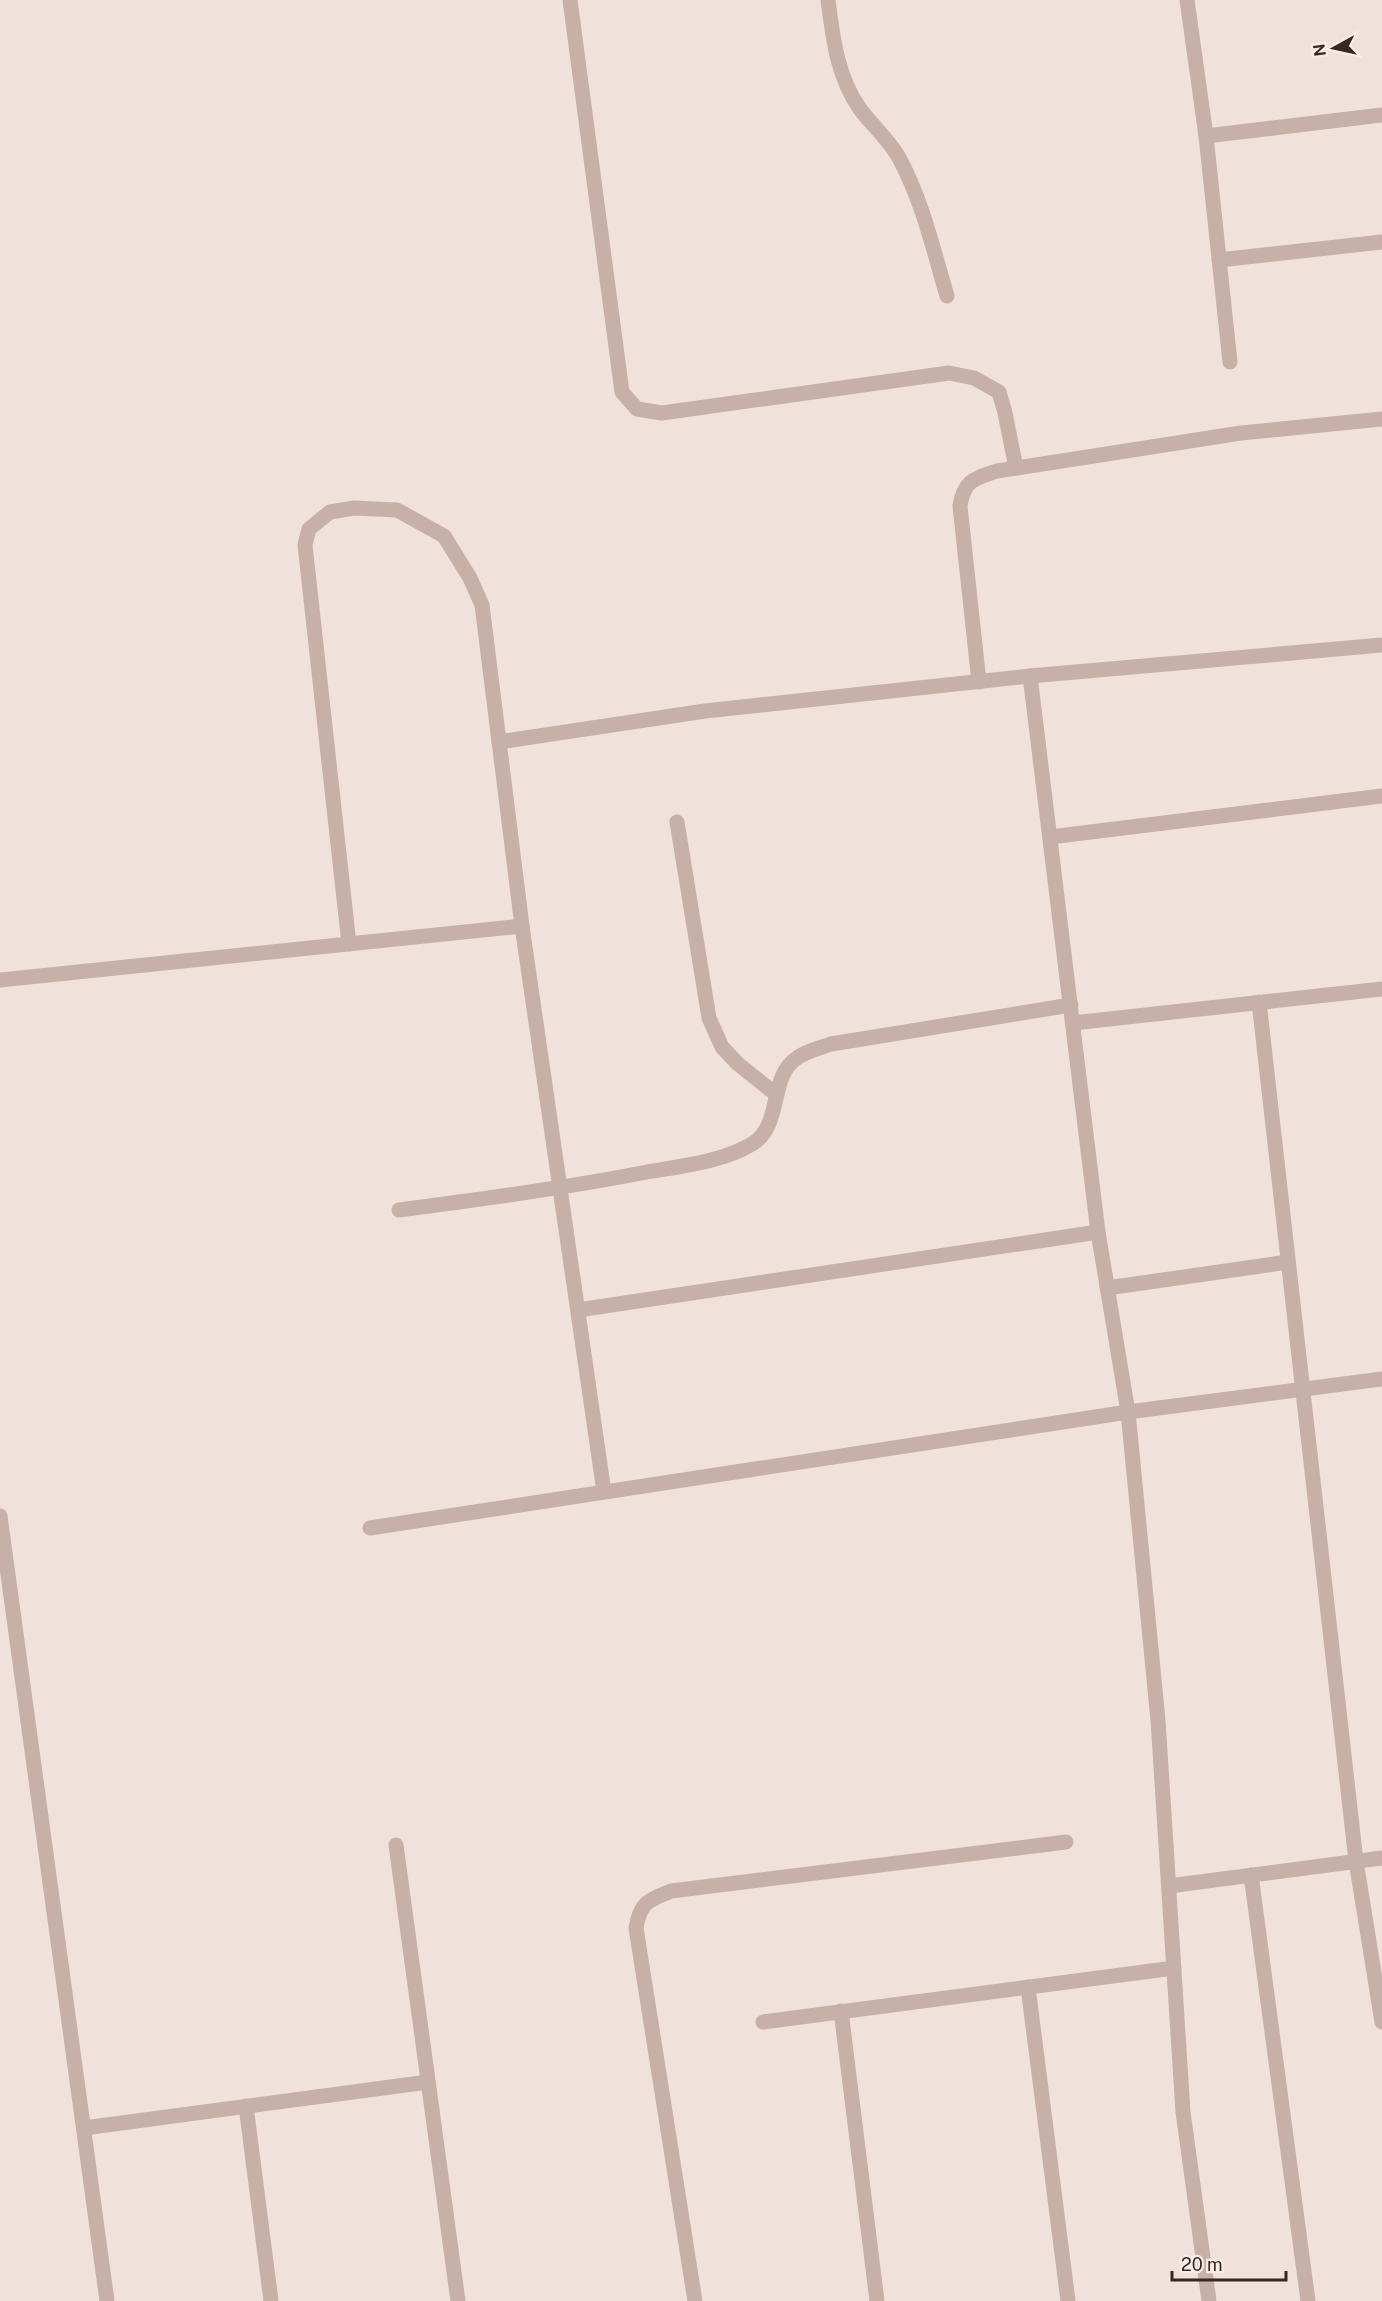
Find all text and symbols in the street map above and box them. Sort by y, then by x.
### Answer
north arrow [1304,18,1364,78]
text: N [1309,42,1330,58]
scale bar [1172,2244,1286,2282]
text: 20 m [1181,2254,1223,2275]

